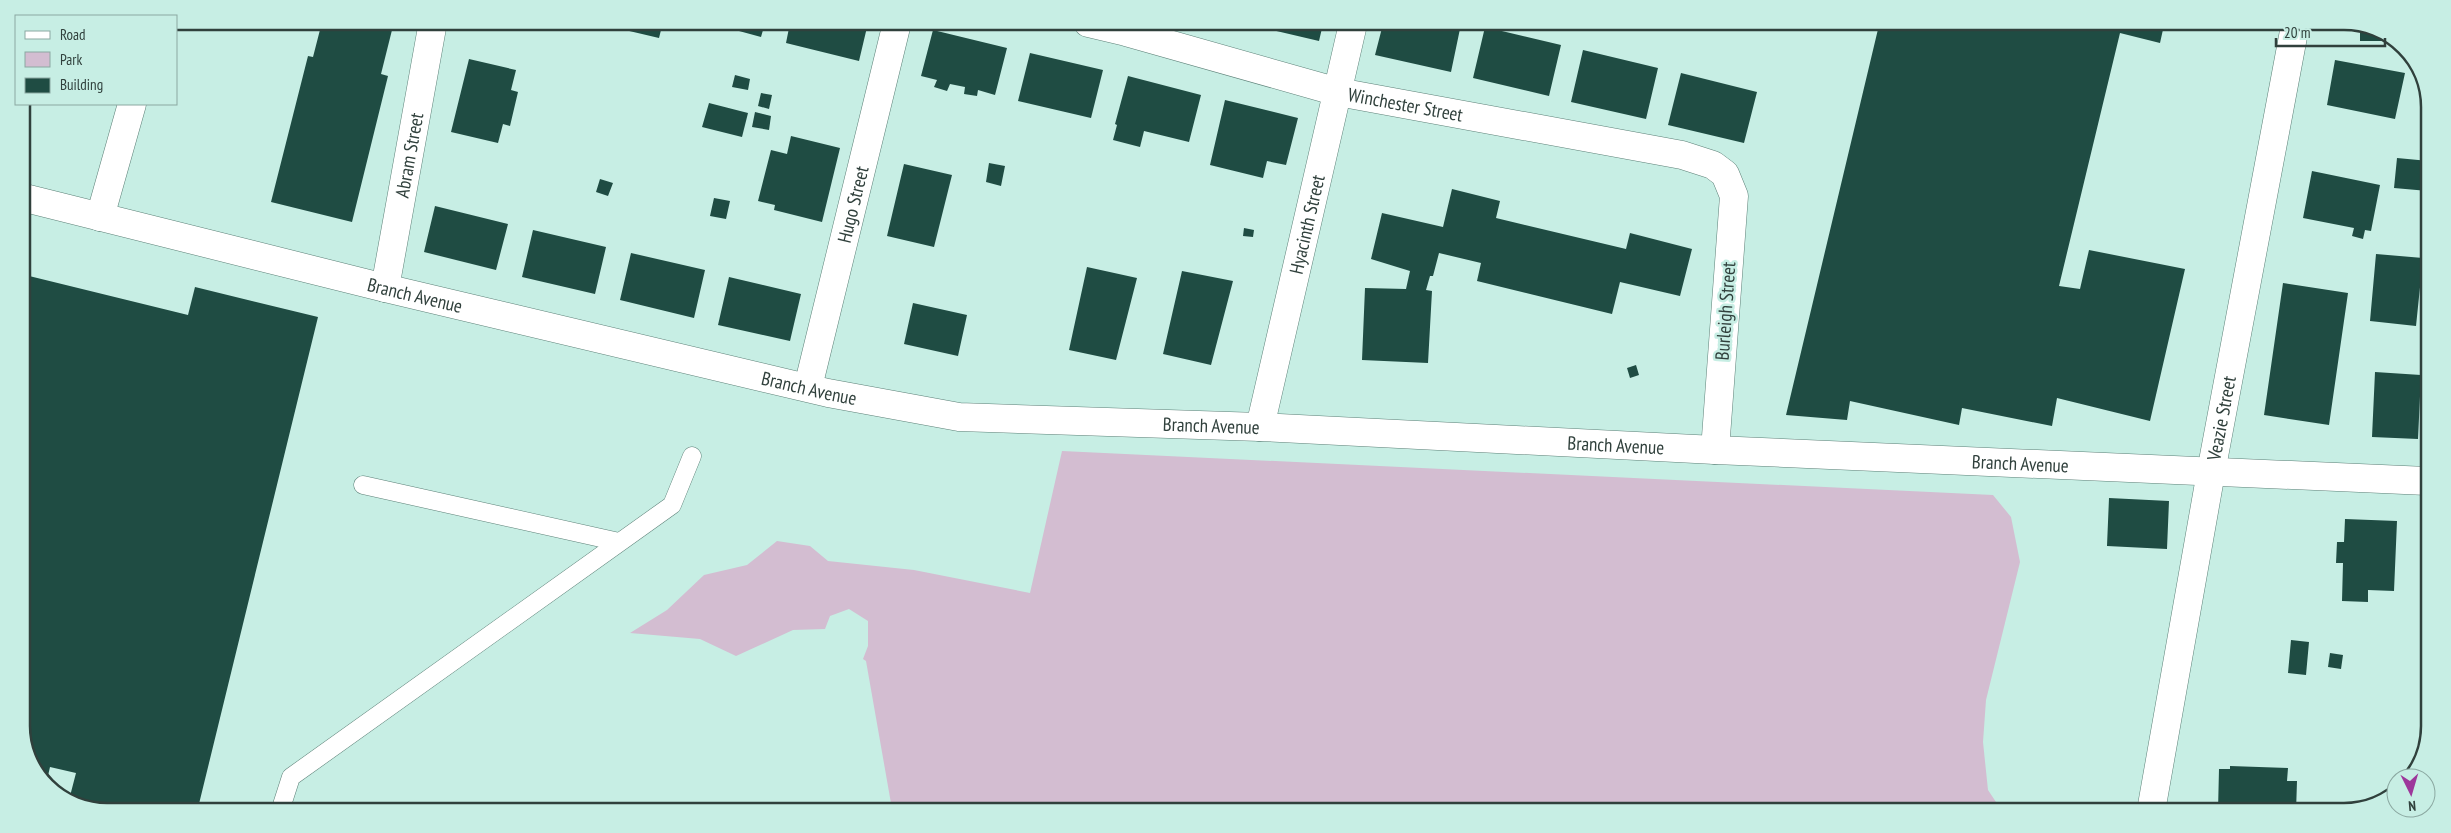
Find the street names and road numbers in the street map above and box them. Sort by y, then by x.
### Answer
street label: Winchester Street [1346,82,1466,127]
street label: Abram Street [390,110,429,200]
street label: Hugo Street [832,163,874,245]
street label: Hyacinth Street [1284,172,1330,276]
street label: Burleigh Street [1710,260,1740,361]
street label: Branch Avenue [365,272,465,318]
street label: Branch Avenue [759,366,859,410]
street label: Veazie Street [2201,373,2241,463]
street label: Branch Avenue [1162,412,1260,439]
street label: Branch Avenue [1567,431,1665,459]
street label: Branch Avenue [1971,449,2069,477]

